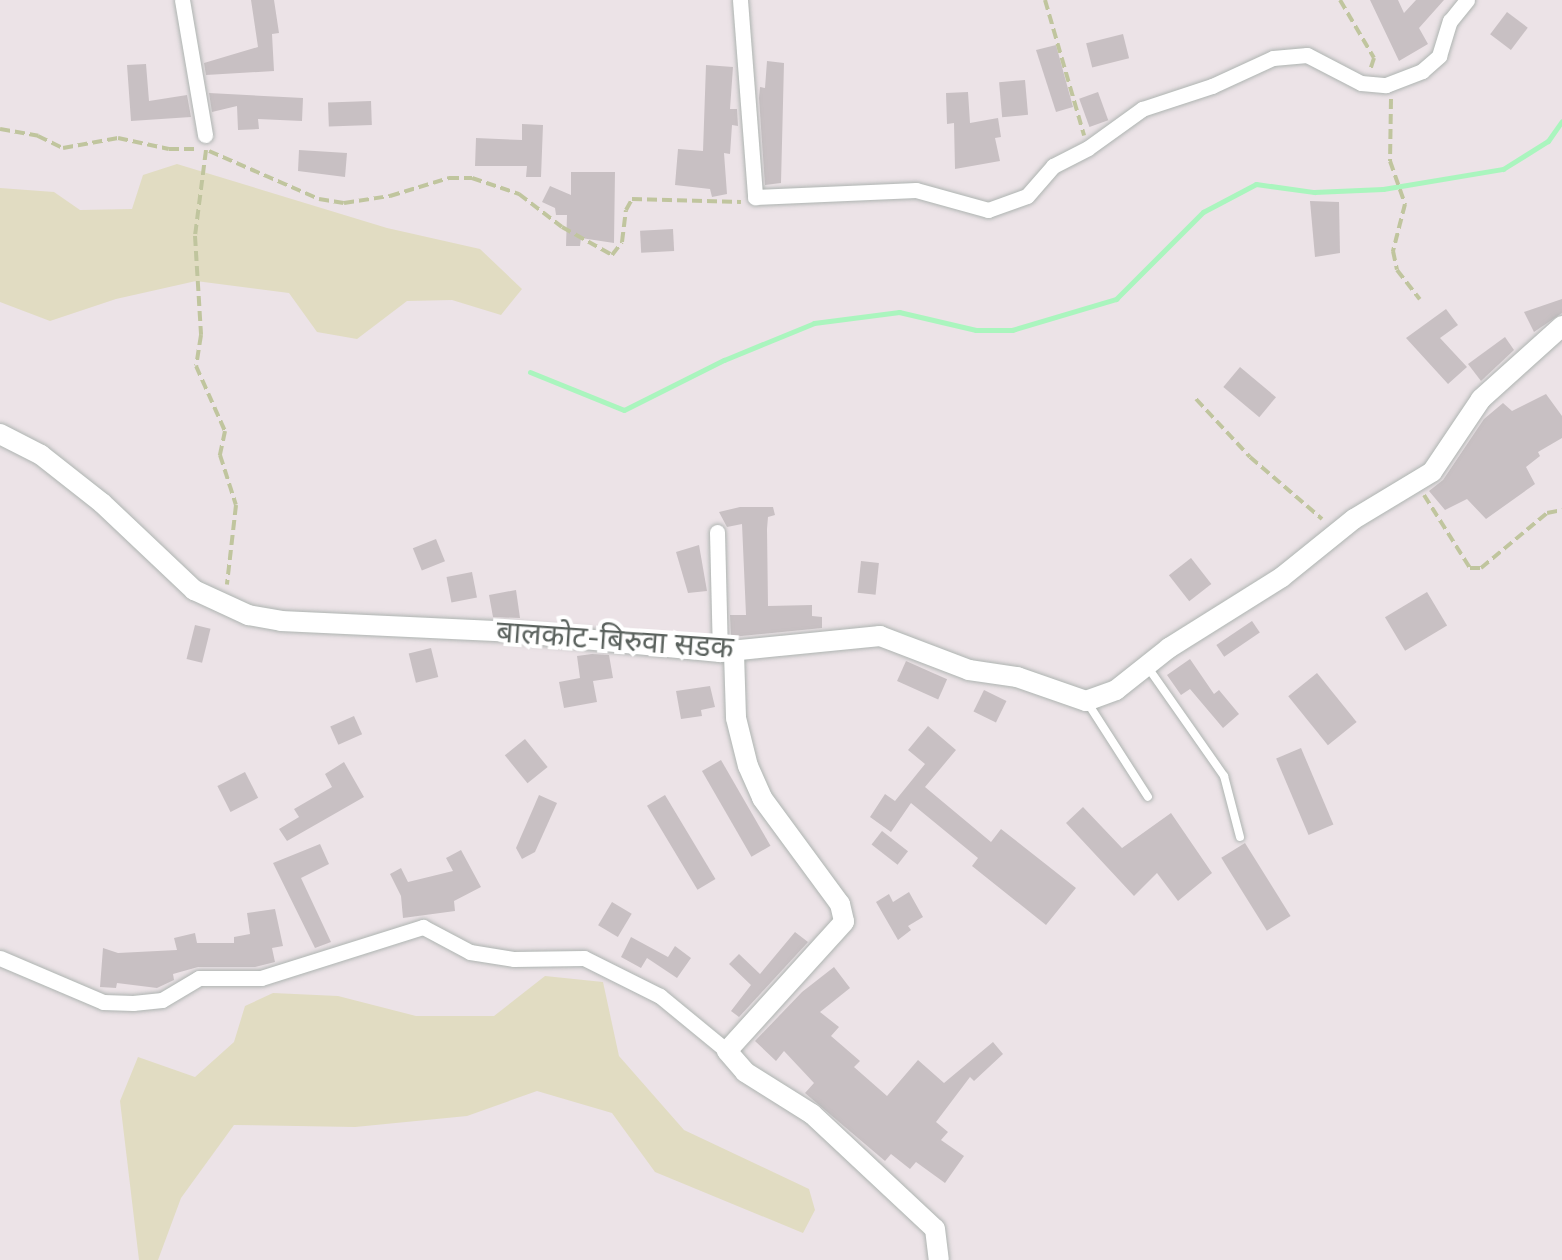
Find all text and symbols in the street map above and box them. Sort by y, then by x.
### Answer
street label: बालकोट-बिरुवा सडक [495,614,735,666]

